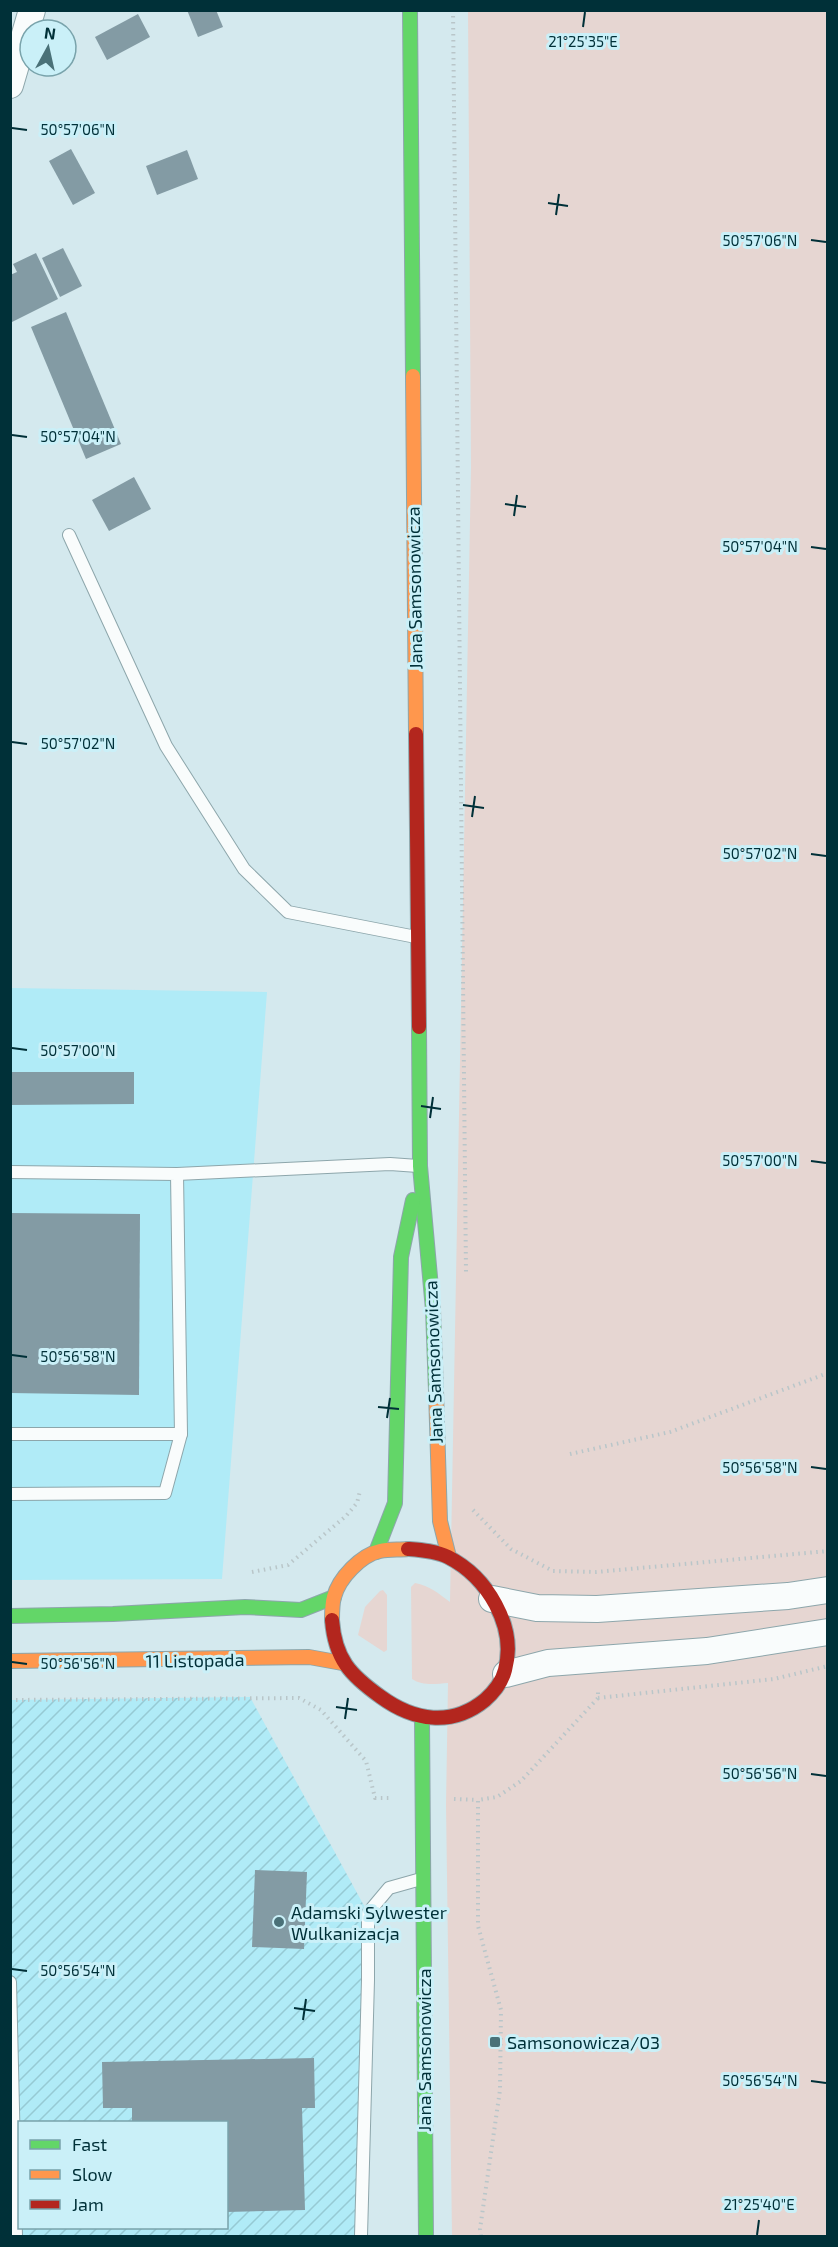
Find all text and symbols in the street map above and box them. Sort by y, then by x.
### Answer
north arrow [18,18,78,78]
text: N [43,22,57,43]
text: 21°25'35"E [548,32,618,50]
text: 50°57'06"N [41,120,115,138]
text: 50°57'06"N [723,231,797,249]
text: 50°57'04"N [40,427,116,445]
street label: Jana Samsonowicza [402,506,426,670]
text: 50°57'04"N [722,537,798,555]
text: 50°57'02"N [41,734,115,752]
text: 50°57'02"N [723,844,797,862]
text: 50°57'00"N [40,1041,116,1059]
text: 50°57'00"N [722,1151,798,1169]
street label: Jana Samsonowicza [419,1280,447,1444]
text: 50°56'58"N [40,1347,116,1365]
text: 50°56'58"N [722,1458,798,1476]
street label: 11 Listopada [145,1648,245,1672]
text: 50°56'56"N [41,1654,115,1672]
text: 50°56'56"N [723,1764,797,1782]
place label: Adamski Sylwester Wulkanizacja [291,1901,447,1944]
marker: Adamski Sylwester Wulkanizacja [272,1915,286,1929]
text: 50°56'54"N [40,1961,116,1979]
street label: Jana Samsonowicza [413,1968,435,2132]
place label: Samsonowicza/03 [507,2031,660,2053]
marker: Samsonowicza/03 [488,2035,502,2049]
text: 50°56'54"N [722,2071,798,2089]
legend [18,2121,228,2229]
text: Fast [72,2133,107,2155]
text: Slow [72,2163,113,2185]
text: Jam [72,2193,104,2215]
text: 21°25'40"E [723,2195,795,2213]

